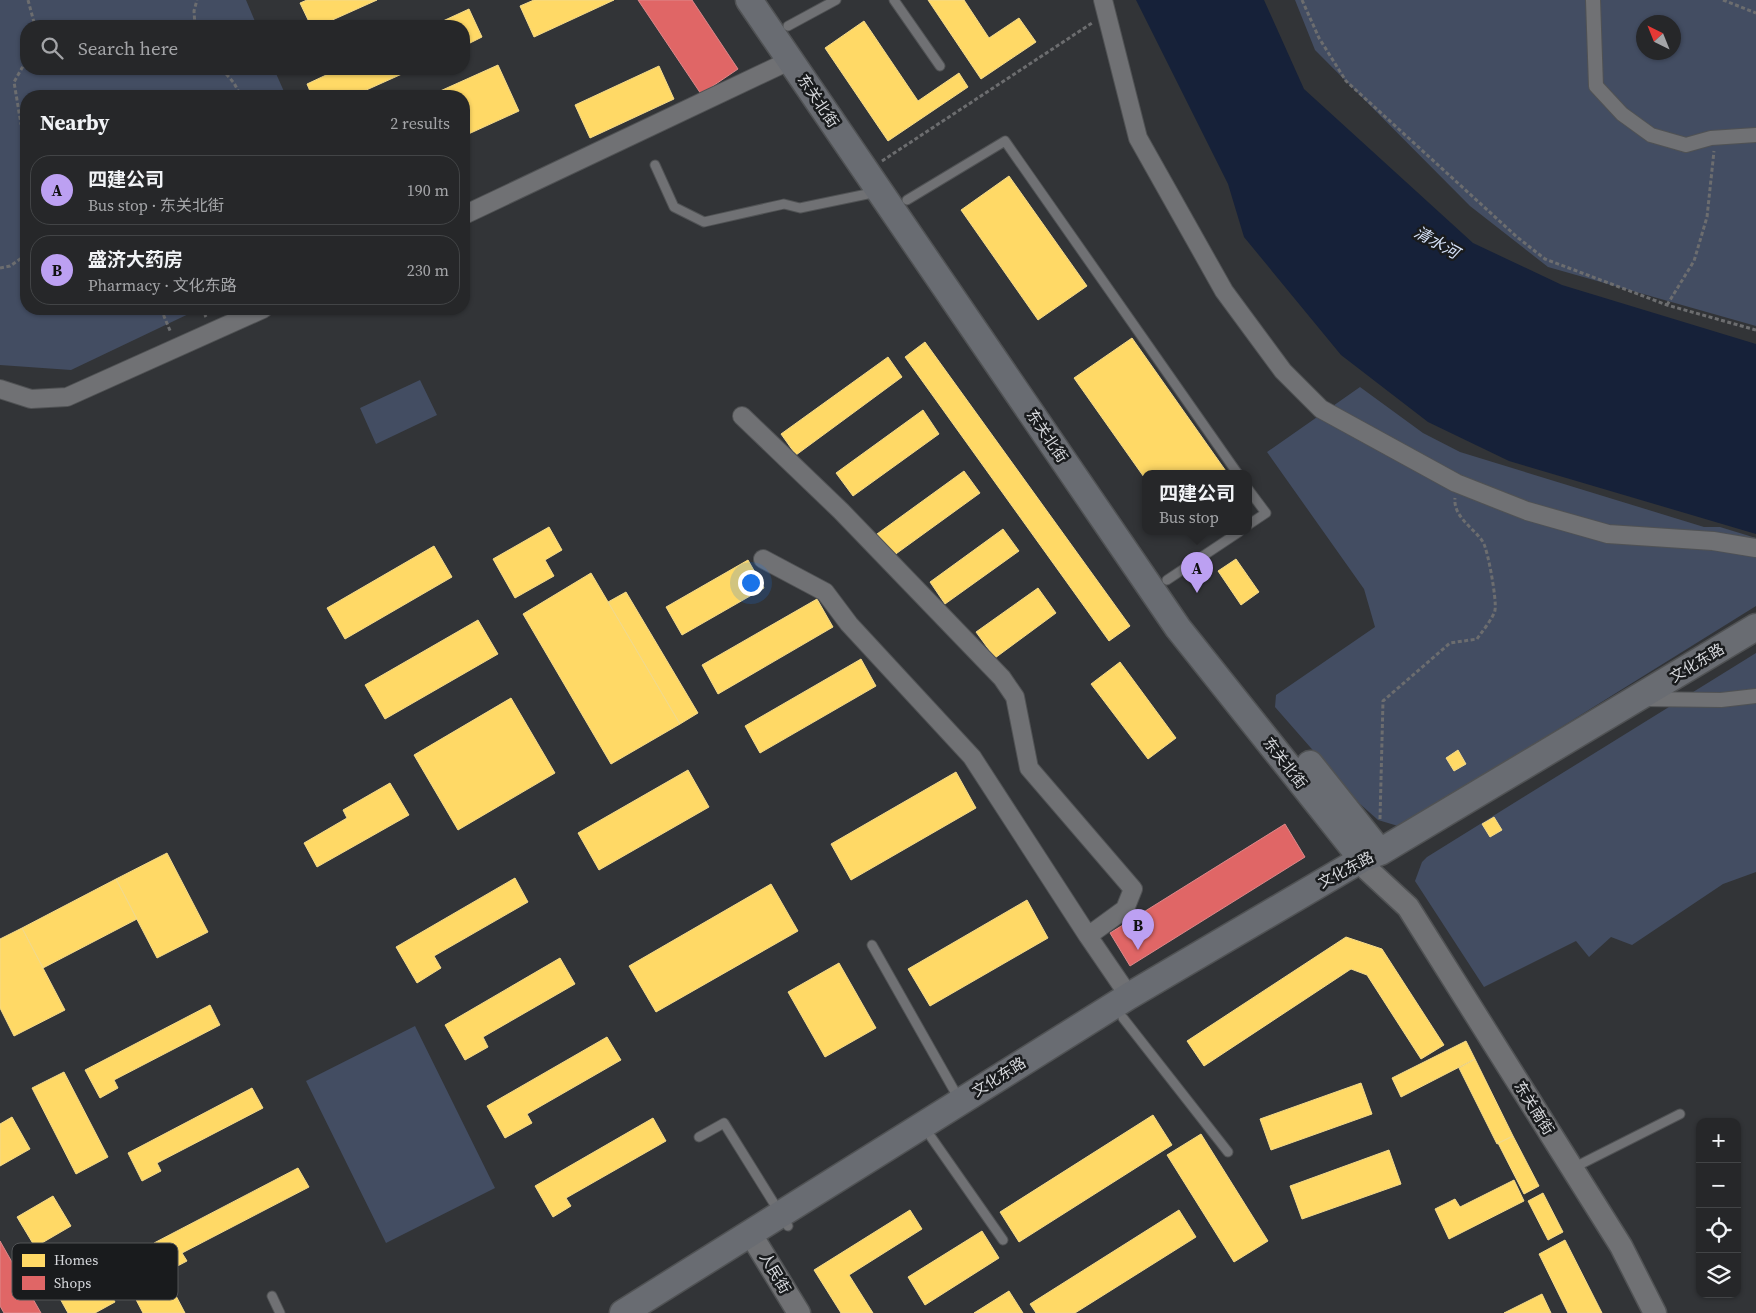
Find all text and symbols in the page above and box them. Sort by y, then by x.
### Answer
north arrow [1636,15,1681,60]
search box [20,20,470,75]
icon: search [38,34,66,62]
text: Search here [78,35,178,61]
street label: 东关北街 [793,70,844,131]
text: Nearby [40,108,110,137]
text: 2 results [390,112,450,134]
text: 四建公司 [88,166,164,192]
text: A [52,179,62,201]
text: 190 m [407,179,449,201]
text: Bus stop · 东关北街 [88,194,224,216]
water label: 清水河 [1411,221,1466,265]
text: 盛济大药房 [88,246,183,272]
text: B [52,259,62,281]
text: 230 m [407,259,449,281]
text: Pharmacy · 文化东路 [88,274,237,296]
street label: 东关北街 [1022,405,1073,466]
popup [1142,470,1252,535]
text: 四建公司 [1159,480,1235,506]
text: Bus stop [1159,506,1219,528]
pin: A [1181,552,1213,593]
your location [738,570,764,596]
street label: 文化东路 [1666,638,1728,687]
street label: 东关北街 [1259,733,1312,793]
street label: 文化东路 [1314,846,1377,893]
pin: B [1122,909,1154,950]
street label: 文化东路 [968,1052,1030,1101]
street label: 东关南街 [1510,1077,1559,1139]
map controls [1696,1118,1741,1298]
button: + [1696,1118,1741,1163]
button: − [1696,1163,1741,1208]
button: locate [1696,1208,1741,1253]
legend [12,1243,178,1300]
street label: 人民街 [755,1248,796,1297]
text: Homes [54,1250,98,1270]
button: layers [1696,1253,1741,1298]
text: Shops [54,1273,91,1293]

